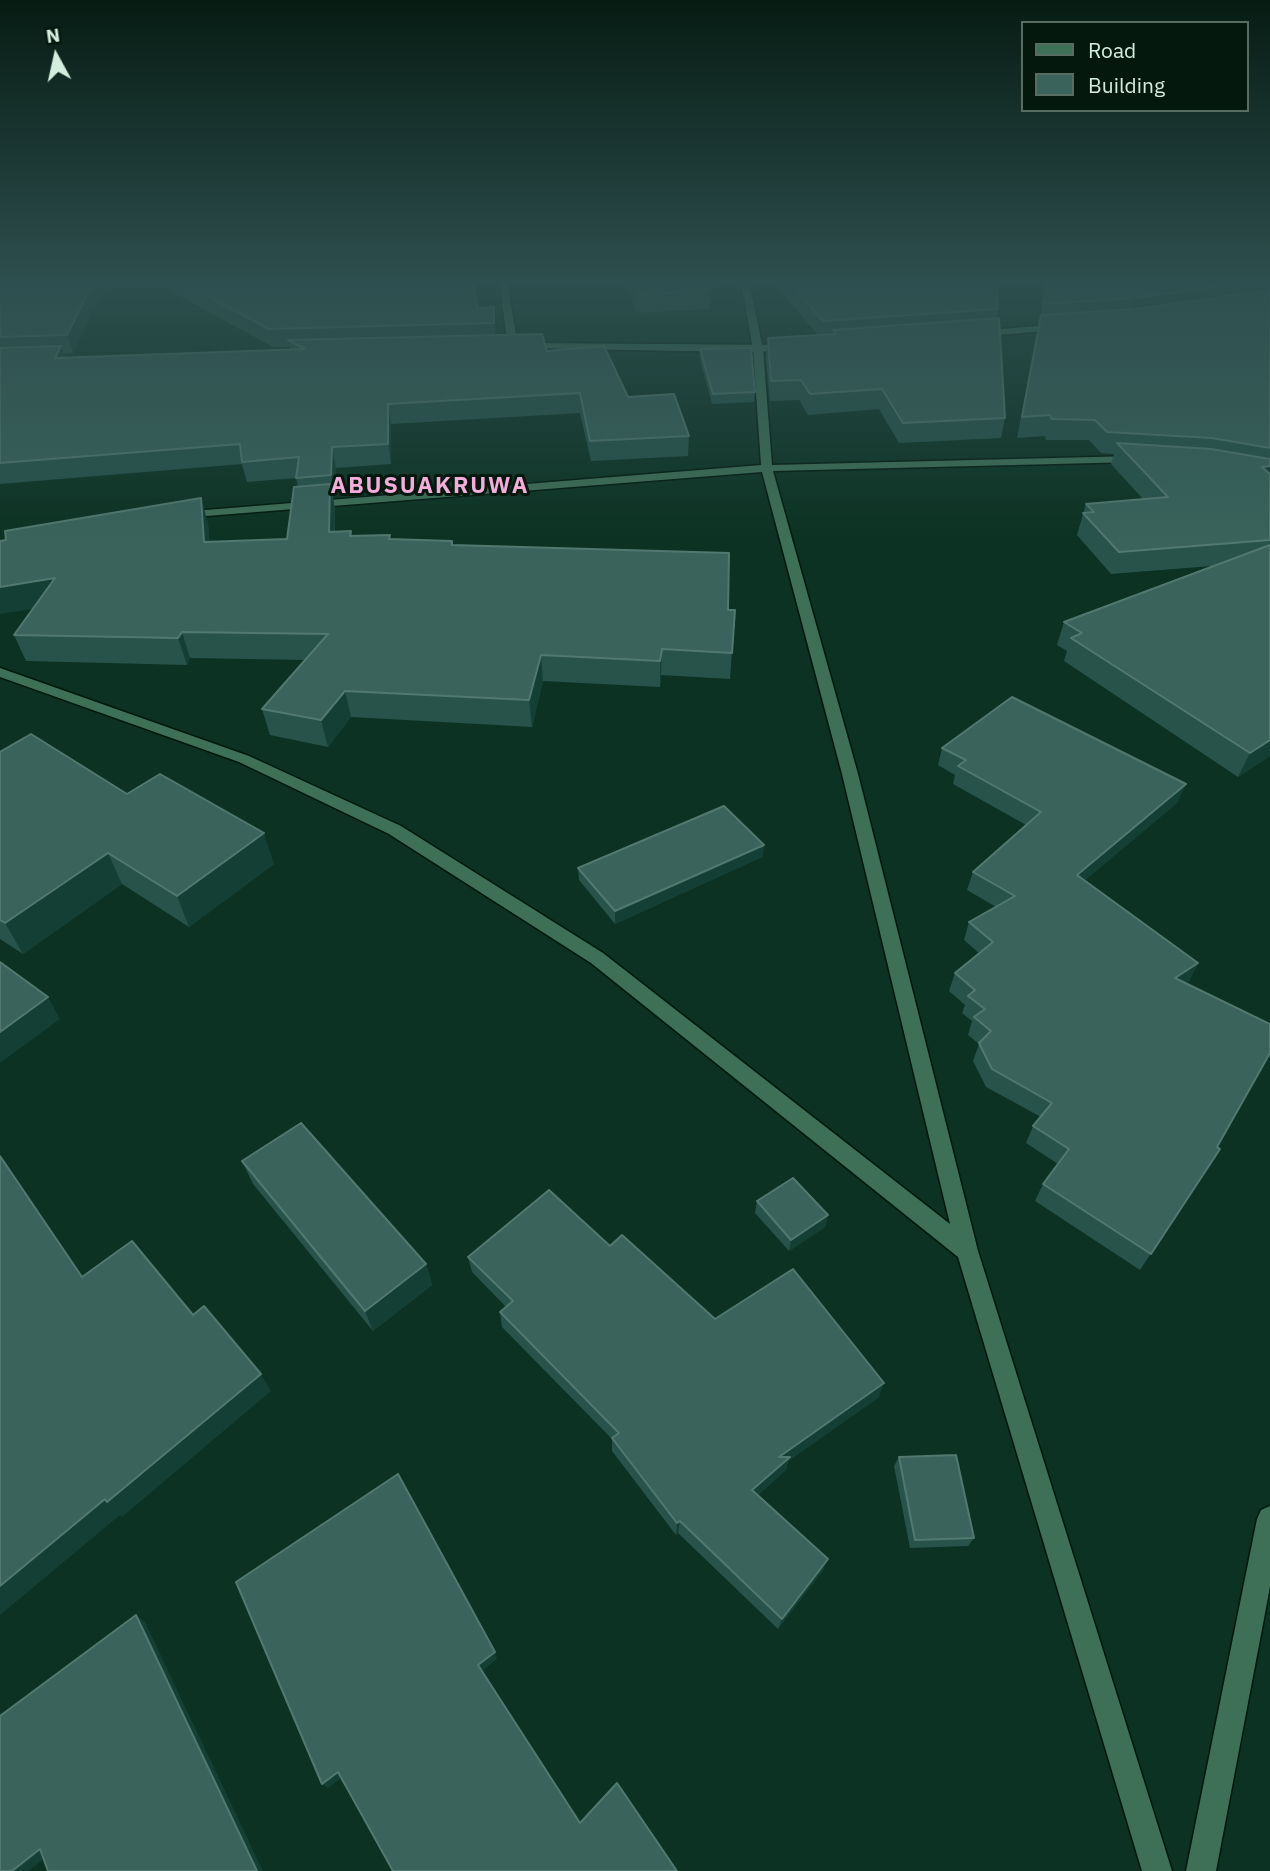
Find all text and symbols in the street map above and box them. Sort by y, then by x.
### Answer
north arrow [21,21,91,91]
legend [1021,21,1249,112]
text: N [45,22,62,48]
text: Road [1088,36,1136,64]
text: Building [1088,71,1165,99]
district label: ABUSUAKRUWA [332,472,528,500]

